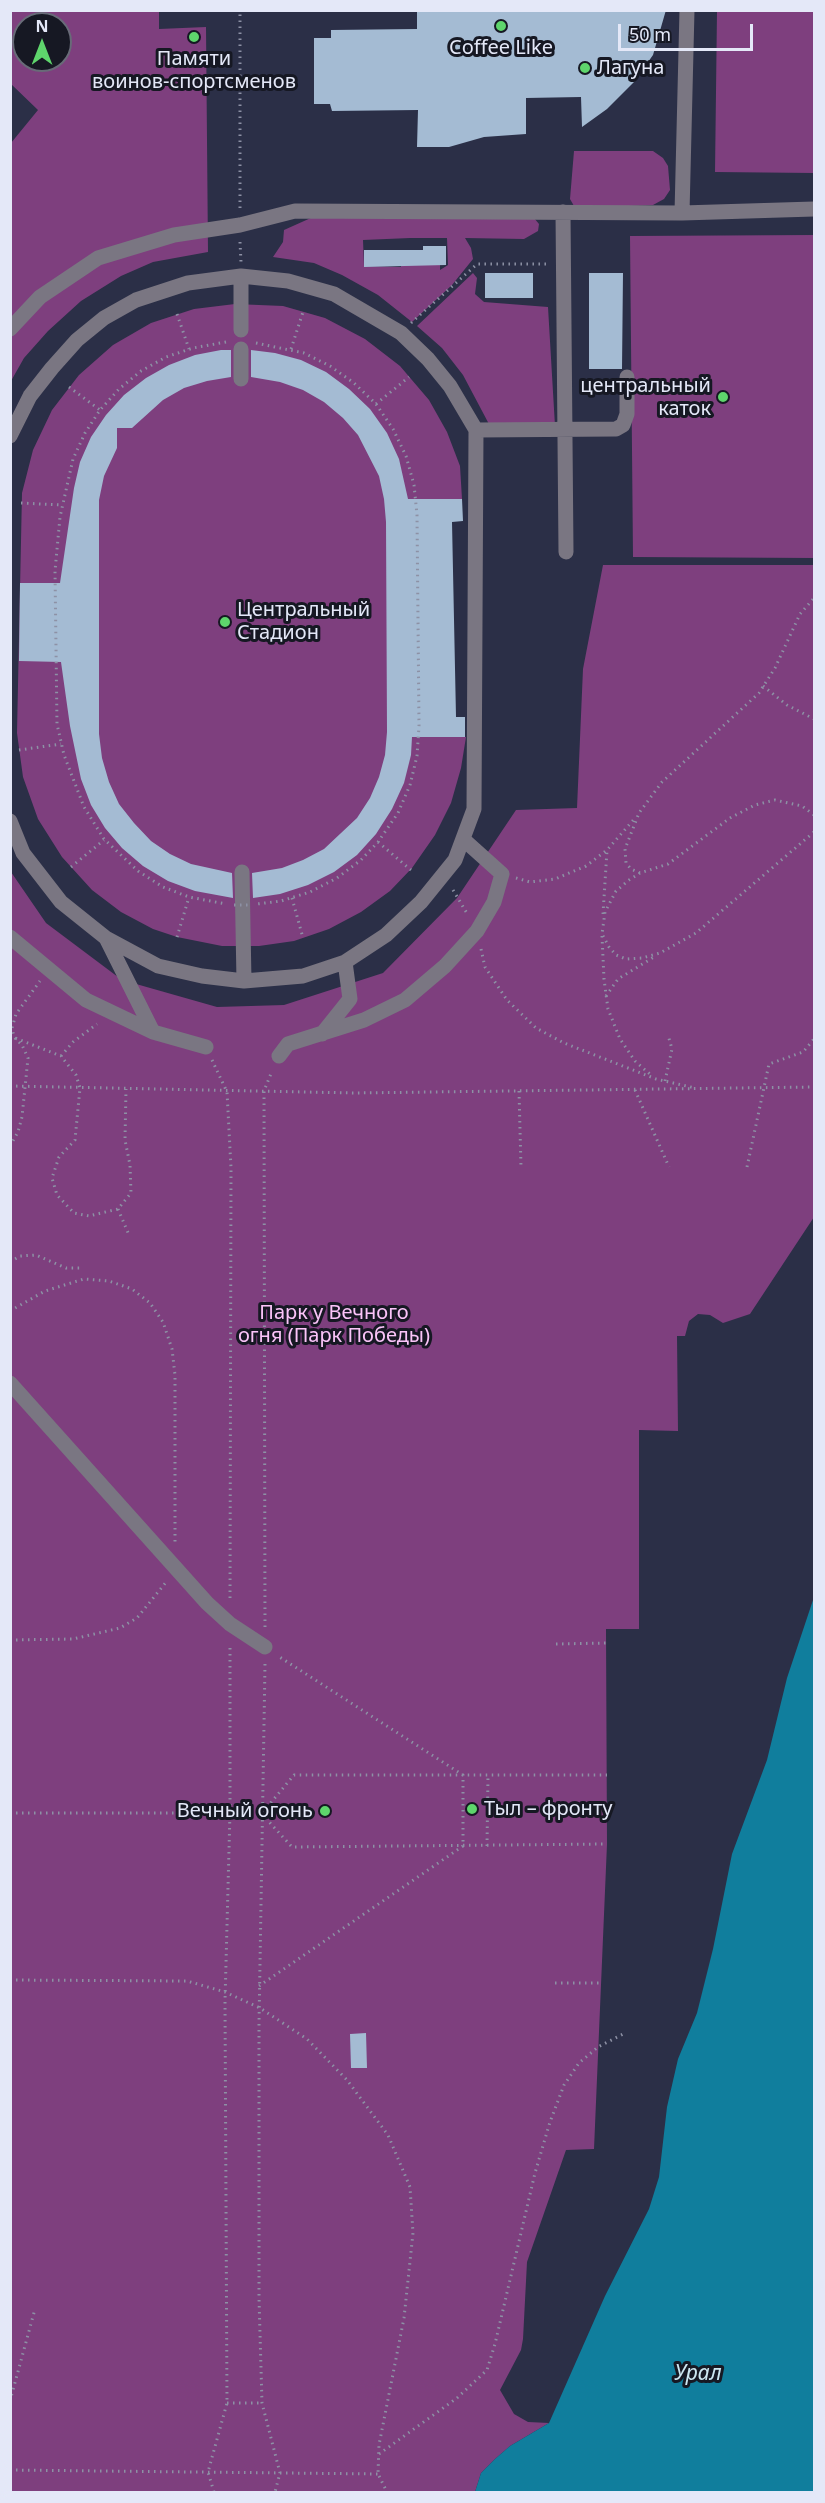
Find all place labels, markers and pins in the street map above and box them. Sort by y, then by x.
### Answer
marker: Coffee Like [494,19,508,33]
marker: Памяти воинов-спортсменов [187,30,201,44]
place label: Coffee Like [449,36,553,60]
place label: Памяти воинов-спортсменов [92,47,296,94]
place label: Лагуна [597,56,664,80]
marker: Лагуна [578,61,592,75]
place label: центральный каток [580,374,711,421]
marker: центральный каток [716,390,730,404]
place label: Центральный Стадион [237,598,370,645]
marker: Центральный Стадион [218,615,232,629]
place label: Тыл – фронту [484,1797,612,1821]
place label: Вечный огонь [177,1799,313,1823]
marker: Тыл – фронту [465,1802,479,1816]
marker: Вечный огонь [318,1804,332,1818]

